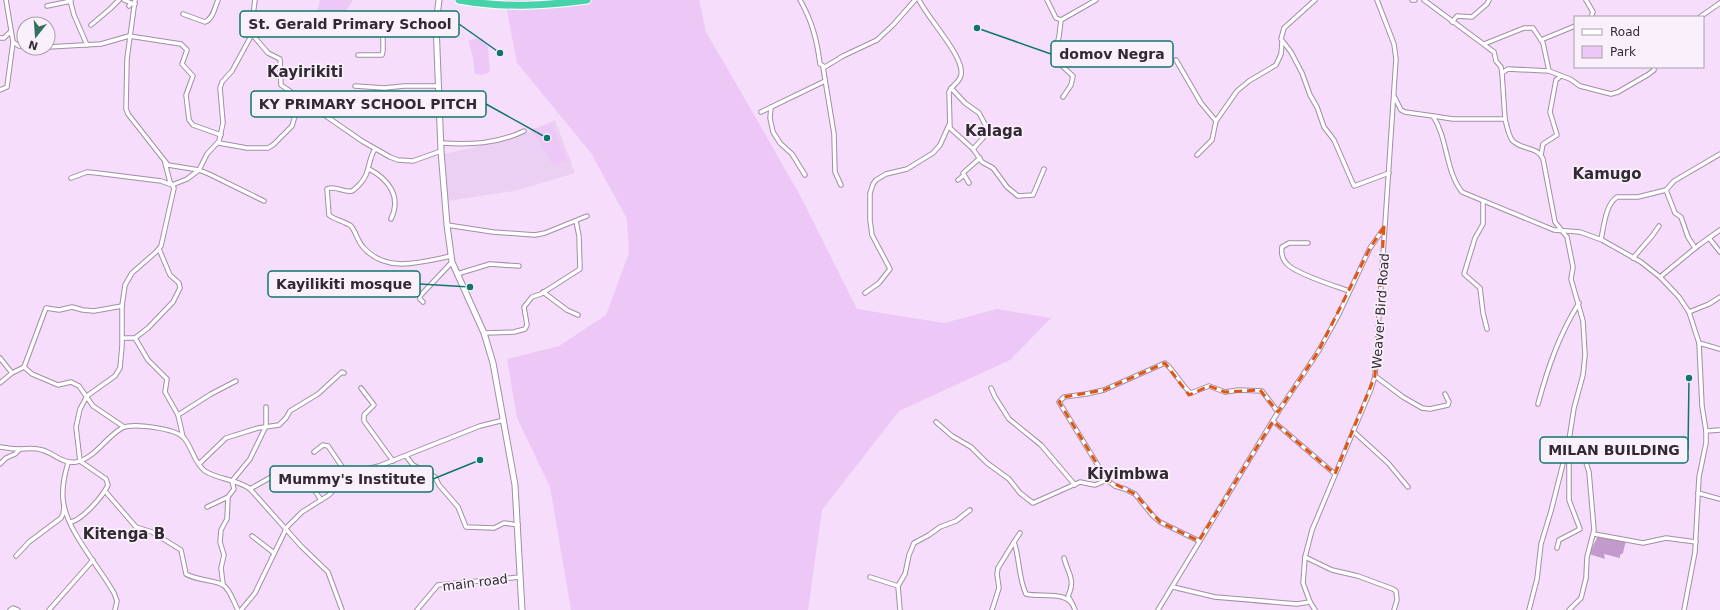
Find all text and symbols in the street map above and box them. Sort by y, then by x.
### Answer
callout: St. Gerald Primary School [240,11,459,37]
north arrow [16,16,56,56]
text: St. Gerald Primary School [248,16,452,32]
legend [1574,16,1704,68]
text: Road [1610,25,1640,39]
text: N [27,38,40,53]
callout: domov Negra [1051,41,1173,67]
text: Park [1610,45,1636,59]
text: domov Negra [1059,46,1165,62]
district label: Kayirikiti [267,63,343,81]
callout: KY PRIMARY SCHOOL PITCH [251,91,486,117]
text: KY PRIMARY SCHOOL PITCH [259,96,477,112]
district label: Kalaga [965,122,1023,140]
district label: Kamugo [1572,165,1642,183]
street label: Weaver Bird Road [1369,253,1392,369]
callout: Kayilikiti mosque [268,271,420,297]
text: Kayilikiti mosque [276,276,412,292]
callout: MILAN BUILDING [1540,437,1688,463]
text: MILAN BUILDING [1548,442,1680,458]
district label: Kiyimbwa [1087,465,1169,483]
callout: Mummy's Institute [270,466,433,492]
text: Mummy's Institute [278,471,426,487]
district label: Kitenga B [83,525,165,543]
street label: main road [441,571,509,594]

